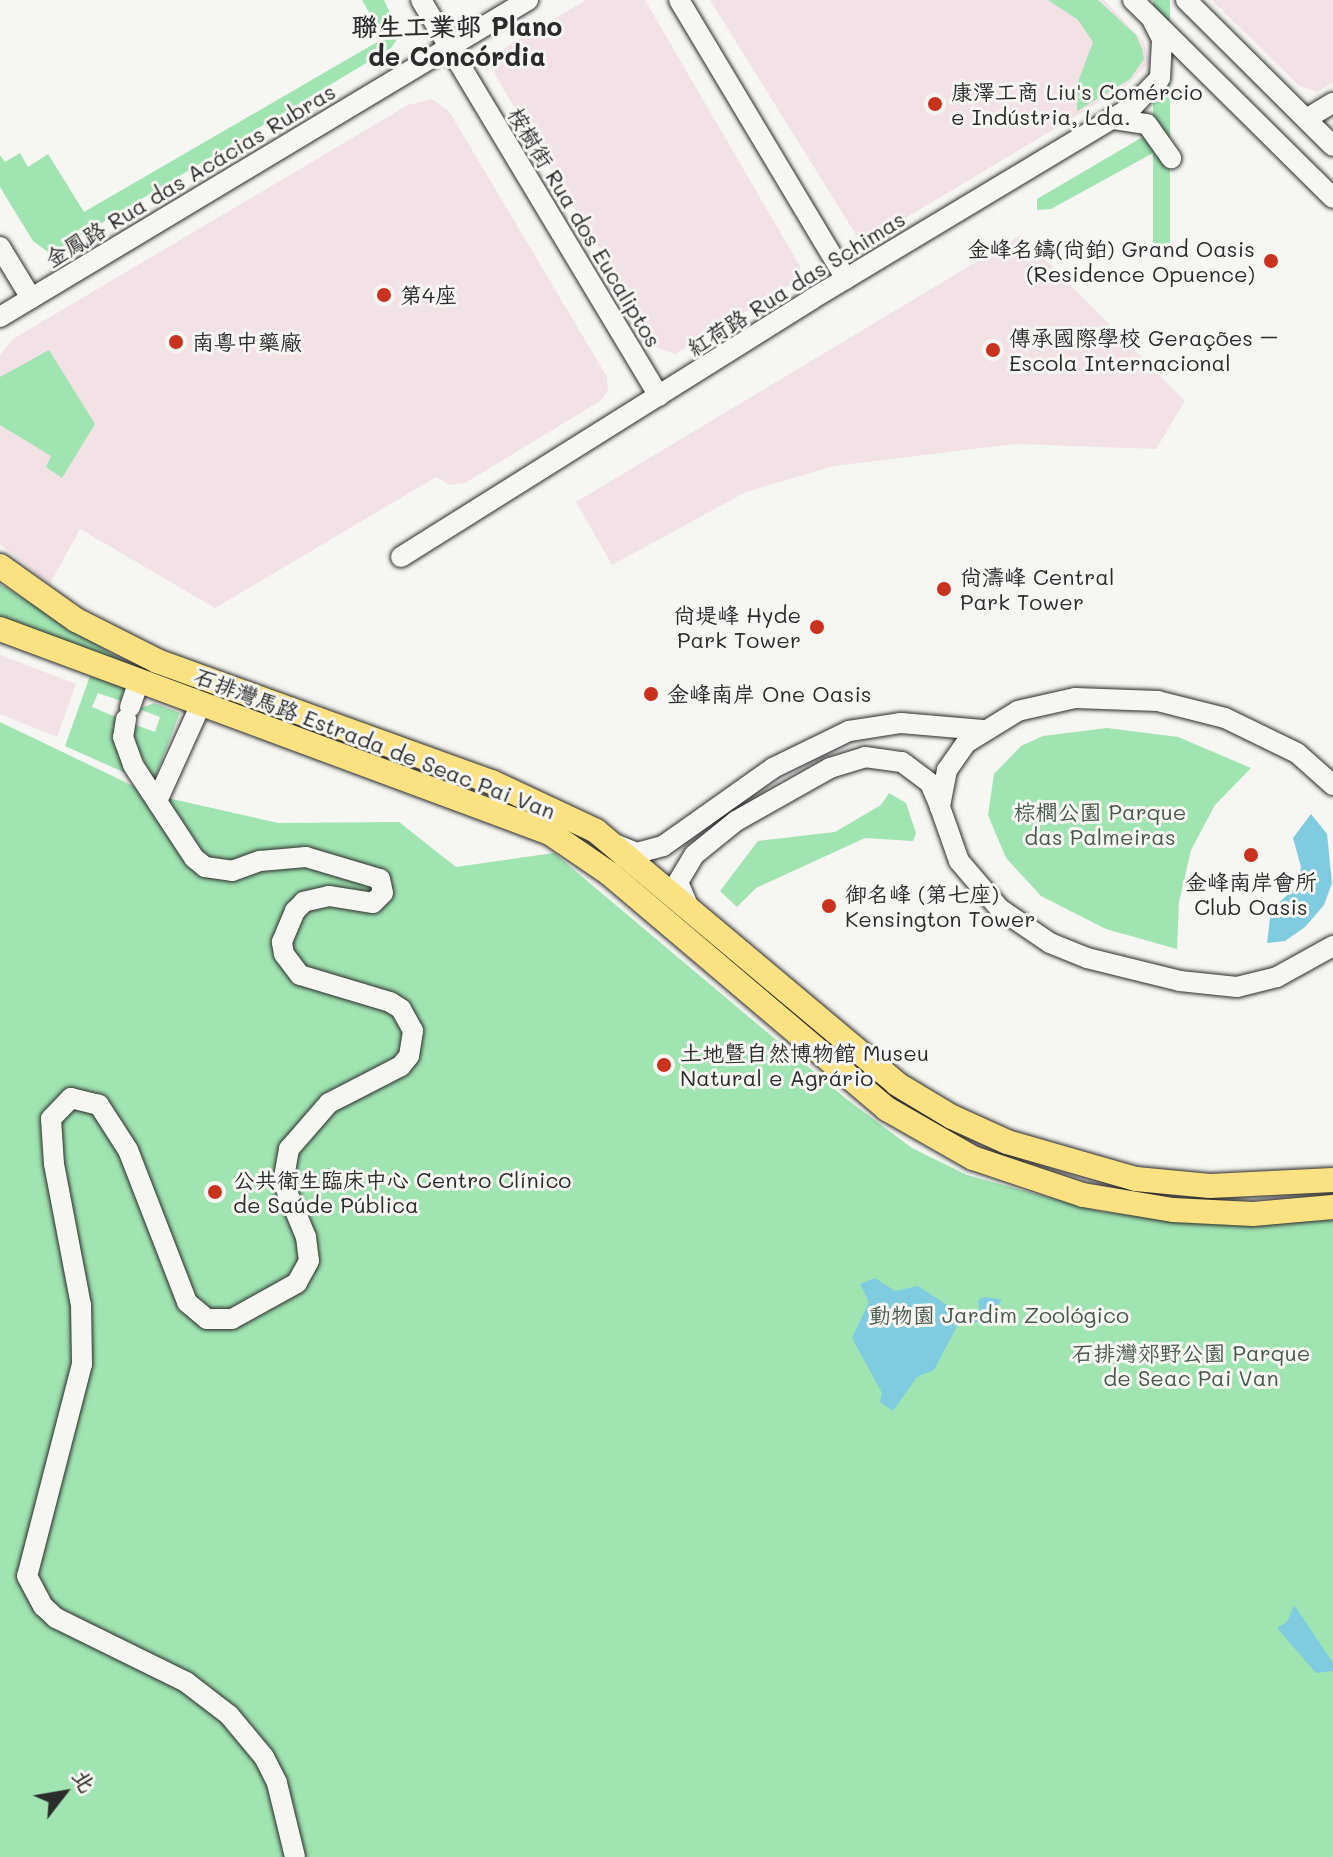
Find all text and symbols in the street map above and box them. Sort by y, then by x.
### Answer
district label: 聯生工業邨 Plano de Concórdia [352,11,562,72]
street label: 金鳳路 Rua das Acácias Rubras [40,78,340,272]
place label: 康澤工商 Liu's Comércio e Indústria, Lda. [951,78,1203,130]
marker: 康澤工商 Liu's Comércio e Indústria, Lda. [926,95,944,113]
street label: 桉樹街 Rua dos Eucaliptos [503,102,667,352]
street label: 紅荷路 Rua das Schimas [682,205,910,361]
place label: 金峰名鑄(尚鉑) Grand Oasis (Residence Opuence) [968,235,1255,286]
marker: 金峰名鑄(尚鉑) Grand Oasis (Residence Opuence) [1262,252,1280,270]
place label: 第4座 [400,282,457,308]
marker: 第4座 [375,286,393,304]
place label: 傳承國際學校 Gerações – Escola Internacional [1009,324,1278,376]
place label: 南粵中藥廠 [192,329,302,355]
marker: 南粵中藥廠 [167,333,185,351]
marker: 傳承國際學校 Gerações – Escola Internacional [984,341,1002,359]
place label: 尚濤峰 Central Park Tower [960,563,1115,614]
marker: 尚濤峰 Central Park Tower [935,580,953,598]
place label: 尚堤峰 Hyde Park Tower [673,601,801,652]
marker: 尚堤峰 Hyde Park Tower [808,618,826,636]
street label: 石排灣馬路 Estrada de Seac Pai Van [191,662,559,824]
place label: 金峰南岸 One Oasis [667,681,872,707]
marker: 金峰南岸 One Oasis [642,685,660,703]
park label: 棕櫚公園 Parque das Palmeiras [1014,798,1186,850]
marker: 金峰南岸會所 Club Oasis [1242,846,1260,864]
place label: 金峰南岸會所 Club Oasis [1185,868,1317,920]
place label: 御名峰 (第七座) Kensington Tower [845,880,1036,932]
marker: 御名峰 (第七座) Kensington Tower [820,897,838,915]
place label: 土地暨自然博物館 Museu Natural e Agrário [680,1039,929,1090]
marker: 土地暨自然博物館 Museu Natural e Agrário [655,1056,673,1074]
place label: 公共衛生臨床中心 Centro Clínico de Saúde Pública [233,1166,571,1218]
marker: 公共衛生臨床中心 Centro Clínico de Saúde Pública [204,1181,226,1203]
park label: 動物園 Jardim Zoológico [869,1302,1129,1328]
park label: 石排灣郊野公園 Parque de Seac Pai Van [1072,1339,1310,1390]
north arrow [24,1753,104,1833]
text: 北 [67,1763,103,1797]

